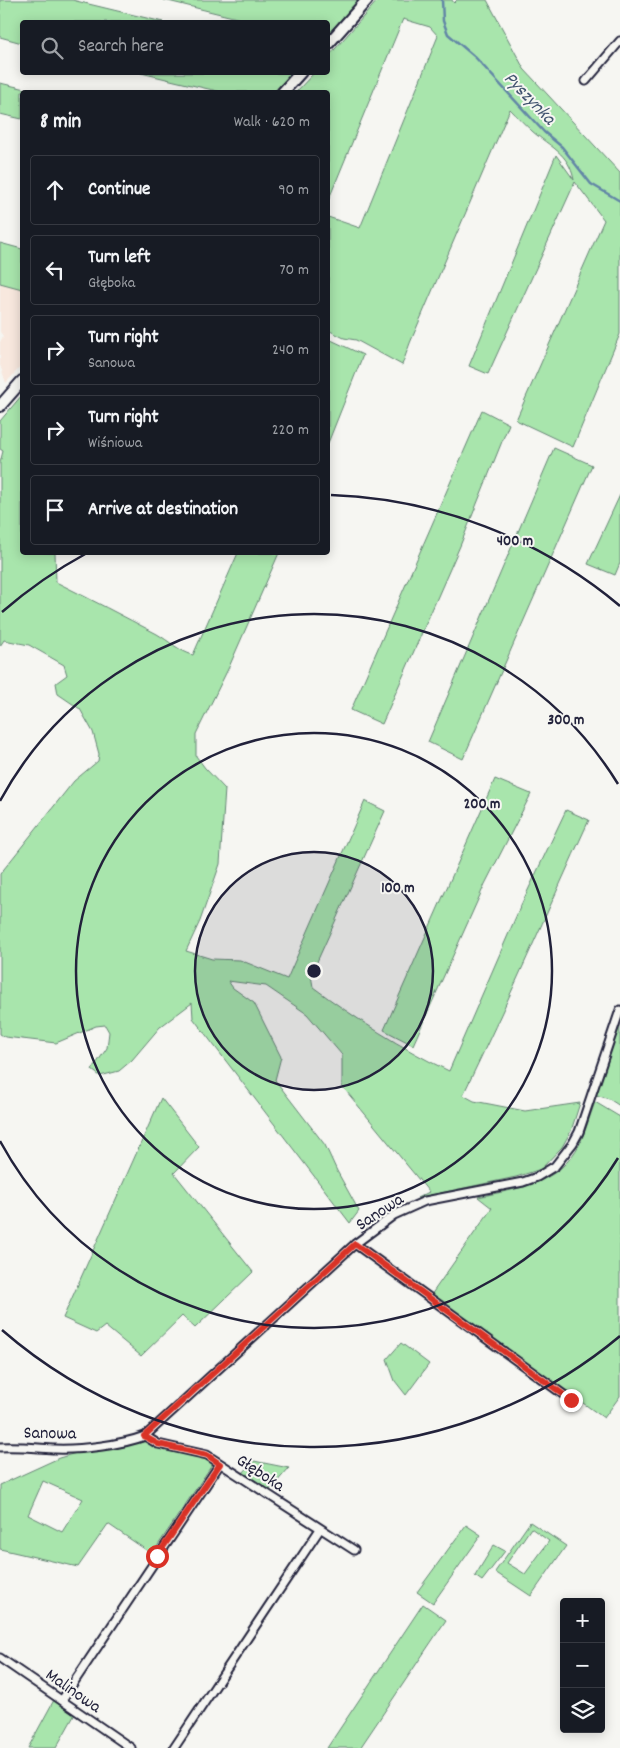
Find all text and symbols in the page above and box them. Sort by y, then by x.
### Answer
search box [20,20,330,75]
icon: search [38,34,66,62]
text: Search here [78,34,164,61]
water label: Pyszynka [496,67,561,133]
text: 8 min [40,108,81,138]
text: Walk · 620 m [234,111,310,134]
icon: ahead [41,176,69,204]
text: Continue [88,177,150,204]
text: 90 m [278,179,309,202]
text: Turn left [88,245,151,272]
icon: left [41,256,69,284]
text: 70 m [279,259,309,282]
text: Głęboka [88,272,135,295]
text: Turn right [88,325,159,352]
icon: right [41,336,69,364]
text: 240 m [272,339,309,362]
text: Sanowa [88,352,135,375]
text: Turn right [88,405,159,432]
icon: right [41,416,69,444]
text: 220 m [272,419,309,442]
text: Wiśniowa [88,432,142,455]
icon: arrive [41,496,69,524]
text: Arrive at destination [88,497,238,524]
text: 400 m [497,531,533,553]
text: 300 m [548,710,584,732]
text: 200 m [464,794,500,816]
text: 100 m [381,878,415,900]
centre of rings [305,962,323,980]
street label: Sanowa [351,1188,410,1238]
route end [560,1389,583,1412]
street label: Sanowa [23,1422,77,1447]
street label: Głęboka [231,1449,289,1499]
route start [146,1545,169,1568]
map controls [560,1598,605,1733]
button: + [560,1598,605,1643]
button: − [560,1643,605,1688]
street label: Malinowa [40,1664,106,1721]
button: layers [560,1688,605,1733]

